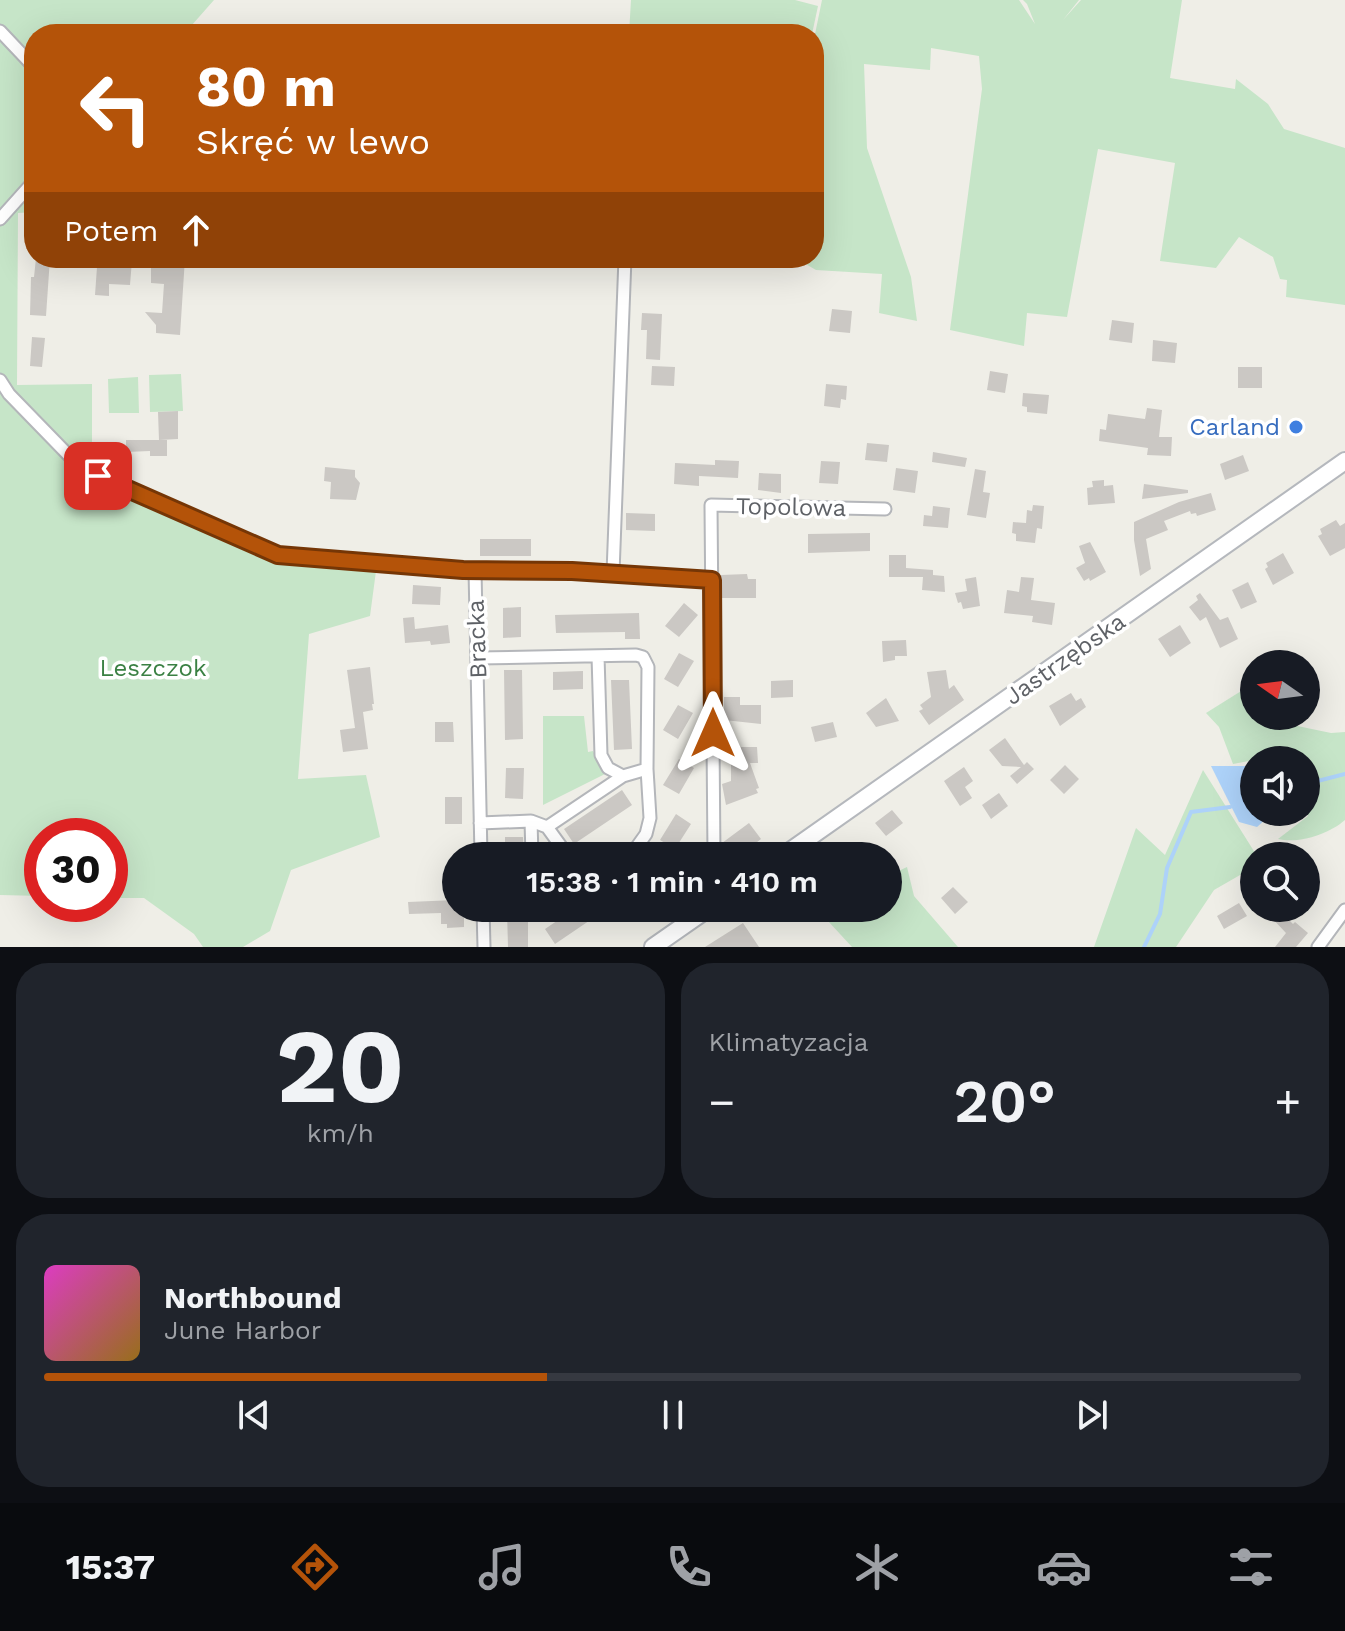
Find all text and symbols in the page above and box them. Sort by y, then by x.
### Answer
text: 80 m [196,54,336,120]
icon: left [64,56,168,160]
text: Skręć w lewo [196,121,430,163]
icon: ahead [174,208,218,252]
text: Potem [64,213,158,248]
place label: Carland [1189,413,1280,441]
marker: Carland [1287,418,1305,436]
pin [64,442,132,510]
icon: arrive [76,454,120,498]
street label: Topolowa [736,492,846,522]
street label: Bracka [462,599,492,679]
street label: Jastrzębska [999,607,1131,711]
north arrow [1240,650,1320,730]
map controls [1240,650,1320,922]
park label: Leszczok [99,654,207,682]
position arrow [671,691,755,775]
button: sound [1240,746,1320,826]
speed limit sign: 30 [24,818,128,922]
button: search [1240,842,1320,922]
text: 15:38 · 1 min · 410 m [526,864,818,899]
text: 20 [276,1005,405,1127]
text: Klimatyzacja [709,1027,869,1057]
text: 20° [953,1066,1056,1137]
text: − [709,1076,735,1128]
text: + [1274,1076,1301,1128]
text: km/h [307,1118,374,1148]
text: Northbound [164,1280,341,1315]
text: June Harbor [164,1315,321,1345]
icon: previous [232,1393,276,1437]
icon: pause [651,1393,695,1437]
icon: next [1070,1393,1114,1437]
icon: directions [287,1539,343,1595]
icon: music [474,1539,530,1595]
icon: phone [661,1539,717,1595]
icon: climate [849,1539,905,1595]
icon: car [1036,1539,1092,1595]
icon: filters [1223,1539,1279,1595]
text: 15:37 [66,1546,155,1588]

